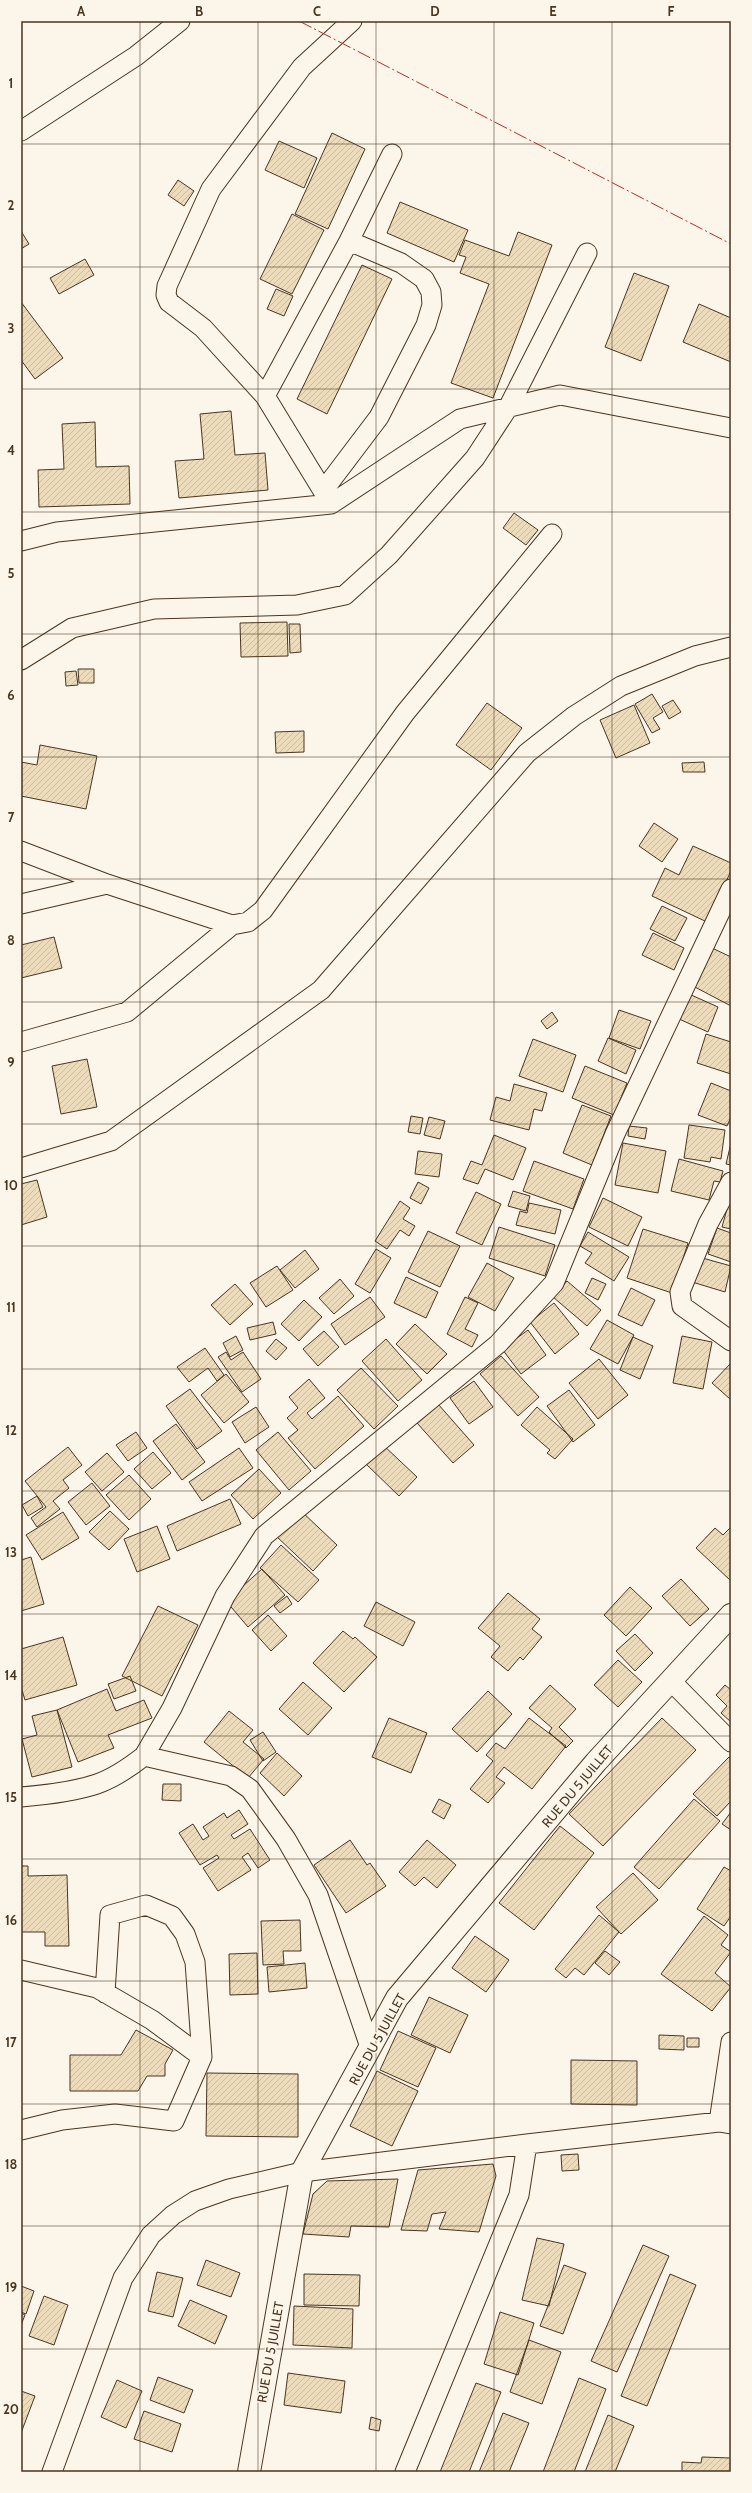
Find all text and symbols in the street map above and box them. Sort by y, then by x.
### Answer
text: A [77,3,86,19]
text: B [195,3,203,19]
text: C [313,3,321,19]
text: D [430,3,440,19]
text: E [549,3,557,19]
text: F [668,3,675,19]
text: 1 [9,75,13,91]
text: 2 [8,197,15,213]
text: 3 [7,320,15,336]
text: 4 [7,442,15,458]
text: 5 [8,565,15,581]
text: 6 [7,687,15,703]
text: 7 [8,809,15,825]
text: 8 [7,932,15,948]
text: 9 [7,1054,15,1070]
text: 10 [4,1177,18,1193]
text: 11 [6,1299,16,1315]
text: 12 [5,1422,17,1438]
text: 13 [5,1544,17,1560]
text: 14 [5,1667,17,1683]
street label: RUE DU 5 JUILLET [538,1742,616,1830]
text: 15 [5,1789,17,1805]
text: 16 [5,1912,17,1928]
street label: RUE DU 5 JUILLET [345,1990,409,2088]
text: 17 [5,2034,17,2050]
text: 18 [5,2156,17,2172]
text: 19 [5,2279,17,2295]
street label: RUE DU 5 JUILLET [253,2300,287,2404]
text: 20 [3,2401,19,2417]

